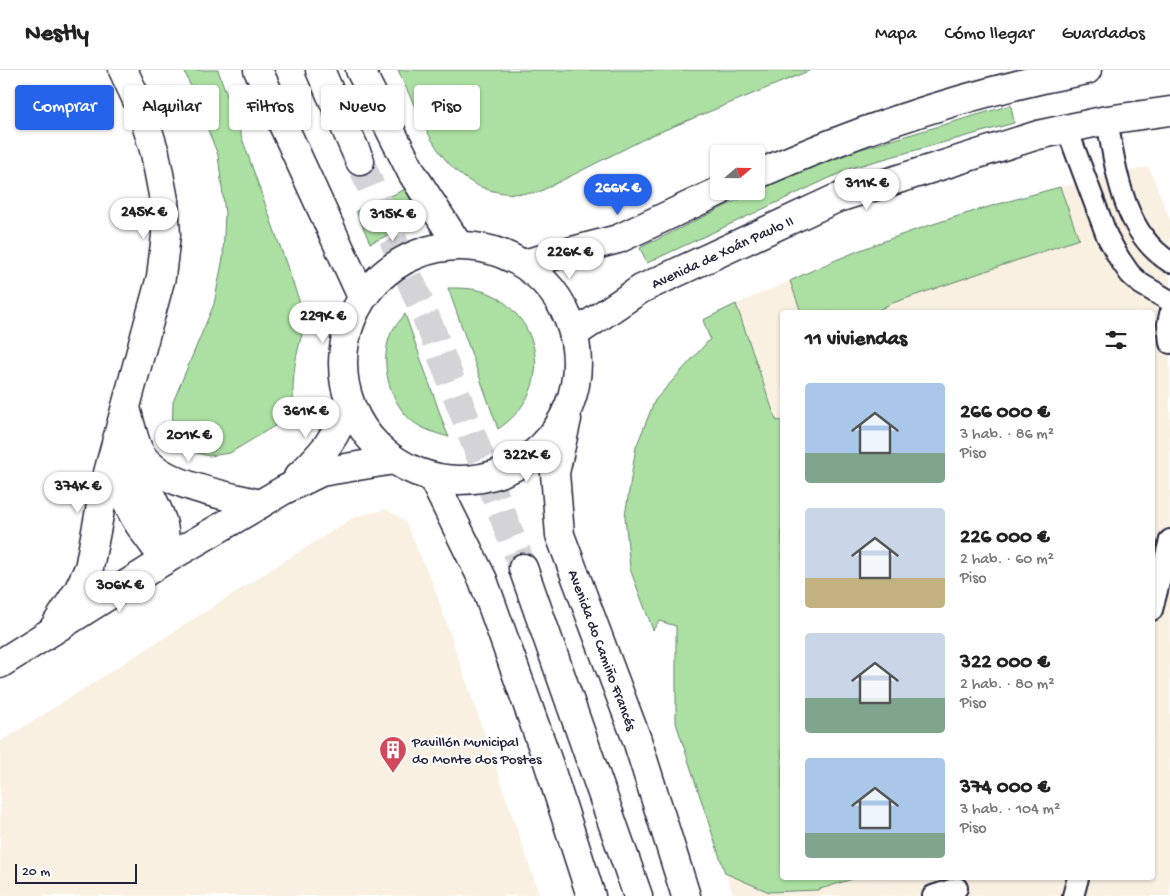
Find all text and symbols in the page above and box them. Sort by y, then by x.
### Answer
text: Nestly [25,20,89,49]
text: Mapa [875,24,916,45]
text: Cómo llegar [944,24,1034,45]
text: Guardados [1062,24,1145,45]
chip: Comprar [15,85,114,130]
chip: Alquilar [124,85,219,130]
chip: Filtros [229,85,311,130]
chip: Nuevo [321,85,404,130]
chip: Piso [414,85,480,130]
north arrow [710,145,765,200]
map controls [710,145,765,200]
pin: 311K € [826,168,908,211]
pin: 266K € [577,174,659,216]
text: 311K € [845,175,889,194]
text: 266K € [595,180,641,199]
pin: 245K € [103,198,185,240]
pin: 315K € [352,200,434,242]
text: 245K € [121,204,167,223]
text: 315K € [370,206,416,225]
street label: Avenida de Xoán Paulo II [649,213,797,294]
pin: 226K € [529,238,611,280]
text: 226K € [547,244,593,263]
pin: 229K € [282,302,364,344]
text: 229K € [300,308,346,327]
icon: filters [1102,326,1130,354]
text: 11 viviendas [805,328,907,353]
pin: 361K € [265,396,347,439]
text: 266 000 € [960,401,1050,426]
text: 361K € [284,403,329,422]
icon: home [845,403,905,463]
pin: 201K € [148,420,230,463]
text: 3 hab. · 86 m² [960,426,1054,445]
text: 201K € [166,427,212,446]
pin: 322K € [486,440,568,483]
text: Piso [960,445,987,464]
text: 322K € [504,447,550,466]
pin: 374K € [37,472,119,514]
text: 374K € [55,478,101,497]
text: 226 000 € [960,526,1049,551]
icon: home [845,528,905,588]
text: 2 hab. · 60 m² [960,551,1054,570]
street label: Avenida do Camiño Francés [563,568,640,734]
pin: 306K € [79,570,161,613]
text: Piso [960,570,987,589]
text: 306K € [96,577,144,596]
text: 322 000 € [960,651,1050,676]
icon: home [845,653,905,713]
text: 2 hab. · 80 m² [960,676,1055,695]
text: Piso [960,695,987,714]
place label: Pavillón Municipal do Monte dos Postes [411,734,542,769]
building icon: Pavillón Municipal do Monte dos Postes [378,735,408,774]
text: 374 000 € [960,776,1050,801]
icon: home [845,778,905,838]
text: 3 hab. · 104 m² [960,801,1060,820]
text: Piso [960,820,987,839]
scale bar [15,861,138,884]
text: 20 m [22,864,50,881]

